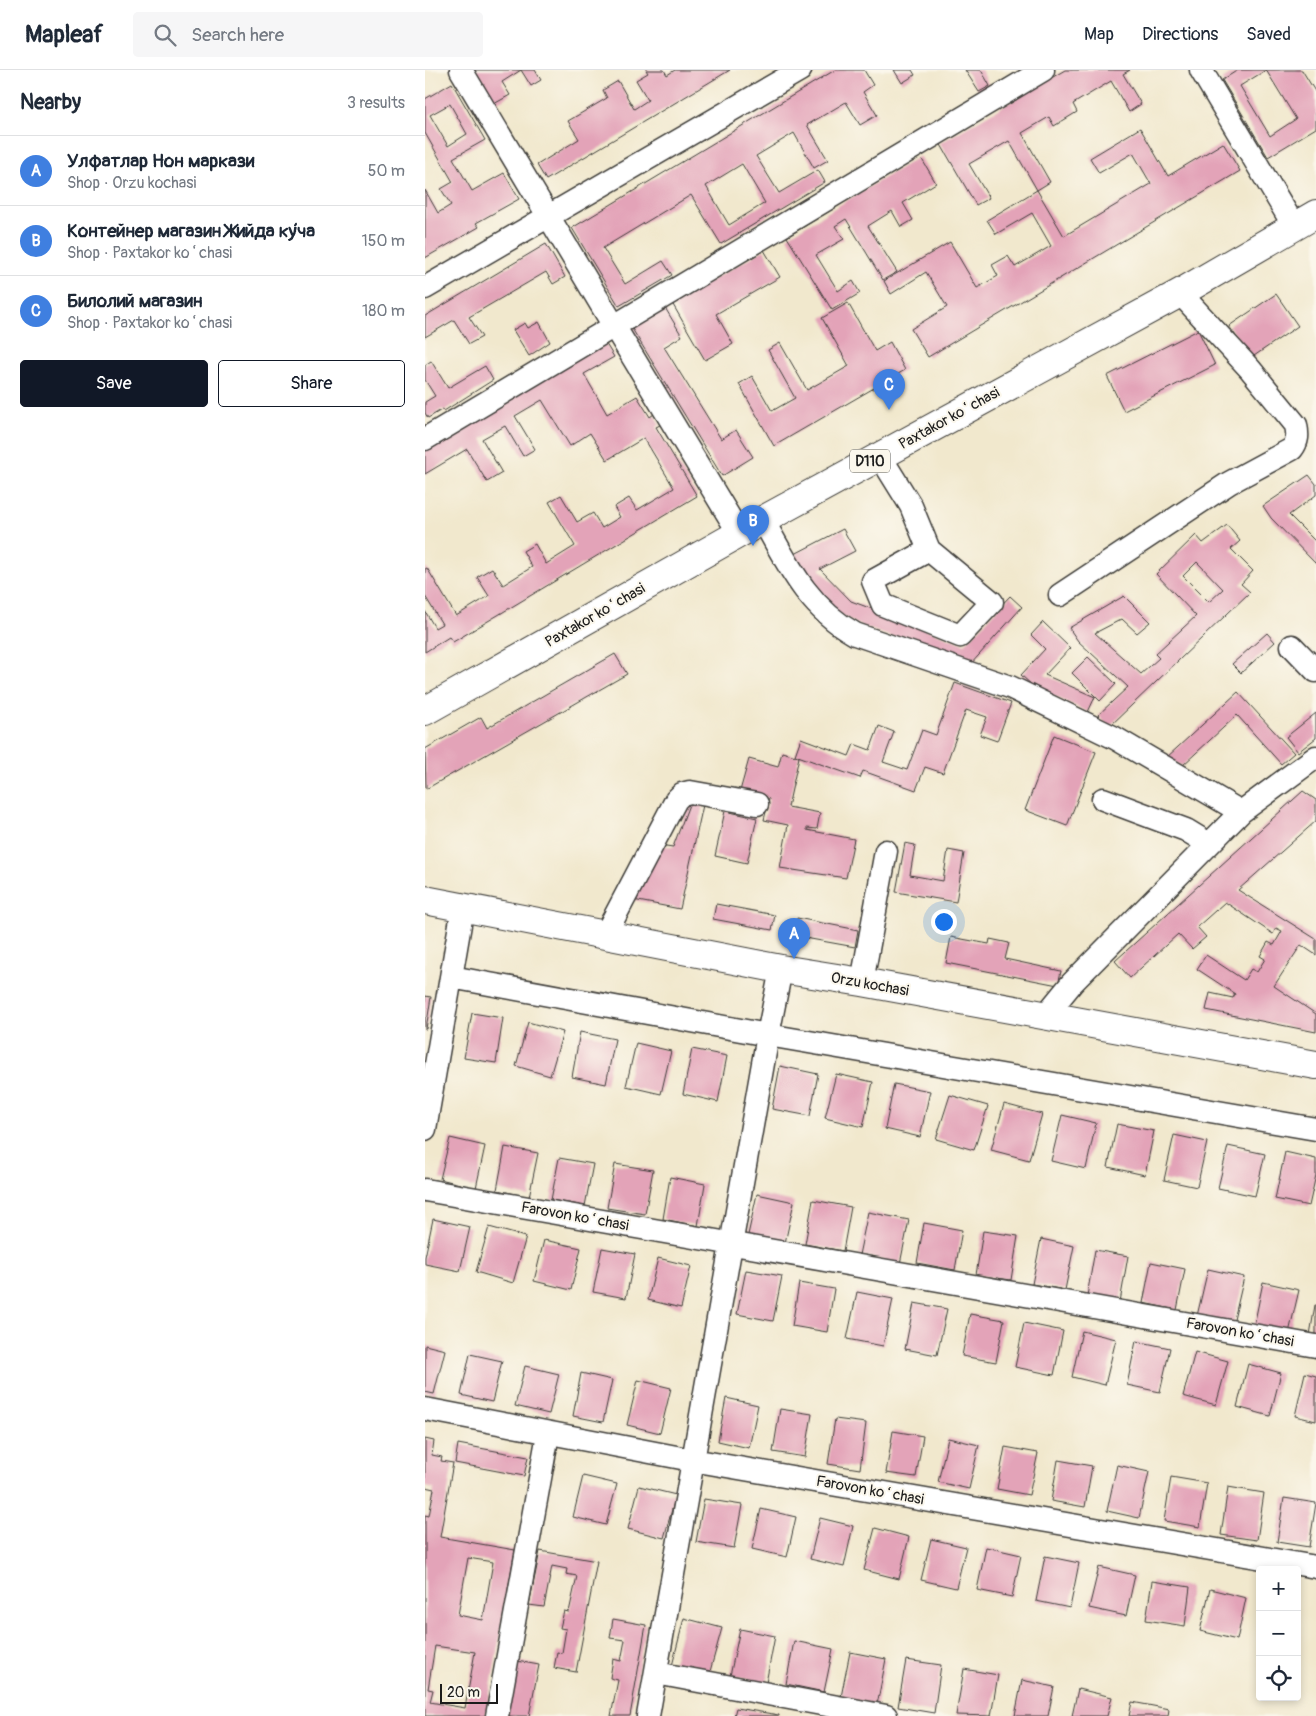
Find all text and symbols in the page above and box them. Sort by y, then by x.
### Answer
search box [133,12,483,57]
text: Mapleaf [25,20,103,49]
icon: search [151,21,179,49]
text: Search here [191,23,284,47]
text: Map [1084,23,1114,46]
text: Directions [1142,23,1218,46]
text: Saved [1246,23,1291,46]
text: Nearby [20,89,81,116]
text: 3 results [347,93,405,113]
text: Улфатлар Нон маркази [67,149,255,173]
text: A [31,161,41,181]
text: 50 m [368,161,405,181]
text: Shop · Orzu kochasi [67,173,196,193]
text: Контейнер магазин Жийда ку́ча [67,219,315,243]
text: B [31,231,41,251]
text: 150 m [361,231,405,251]
text: Shop · Paxtakor koʻchasi [67,243,232,263]
text: Билолий магазин [67,289,203,313]
text: C [31,301,41,321]
text: 180 m [362,301,405,321]
text: Shop · Paxtakor koʻchasi [67,313,232,333]
button: Save [20,360,208,407]
button: Share [218,360,405,407]
pin: C [873,369,905,410]
street label: Paxtakor koʻchasi [895,383,1003,454]
road number: D110 [850,450,890,472]
pin: B [737,505,769,546]
street label: Paxtakor koʻchasi [542,579,649,652]
your location [931,909,957,935]
pin: A [778,918,810,959]
street label: Orzu kochasi [829,968,911,1001]
street label: Farovon koʻchasi [520,1198,631,1235]
street label: Farovon koʻchasi [1185,1314,1296,1351]
street label: Farovon koʻchasi [815,1472,926,1509]
map controls [1256,1566,1301,1701]
button: + [1256,1566,1301,1611]
button: − [1256,1611,1301,1656]
button: locate [1256,1656,1301,1701]
scale bar [440,1681,497,1704]
text: 20 m [447,1684,480,1701]

